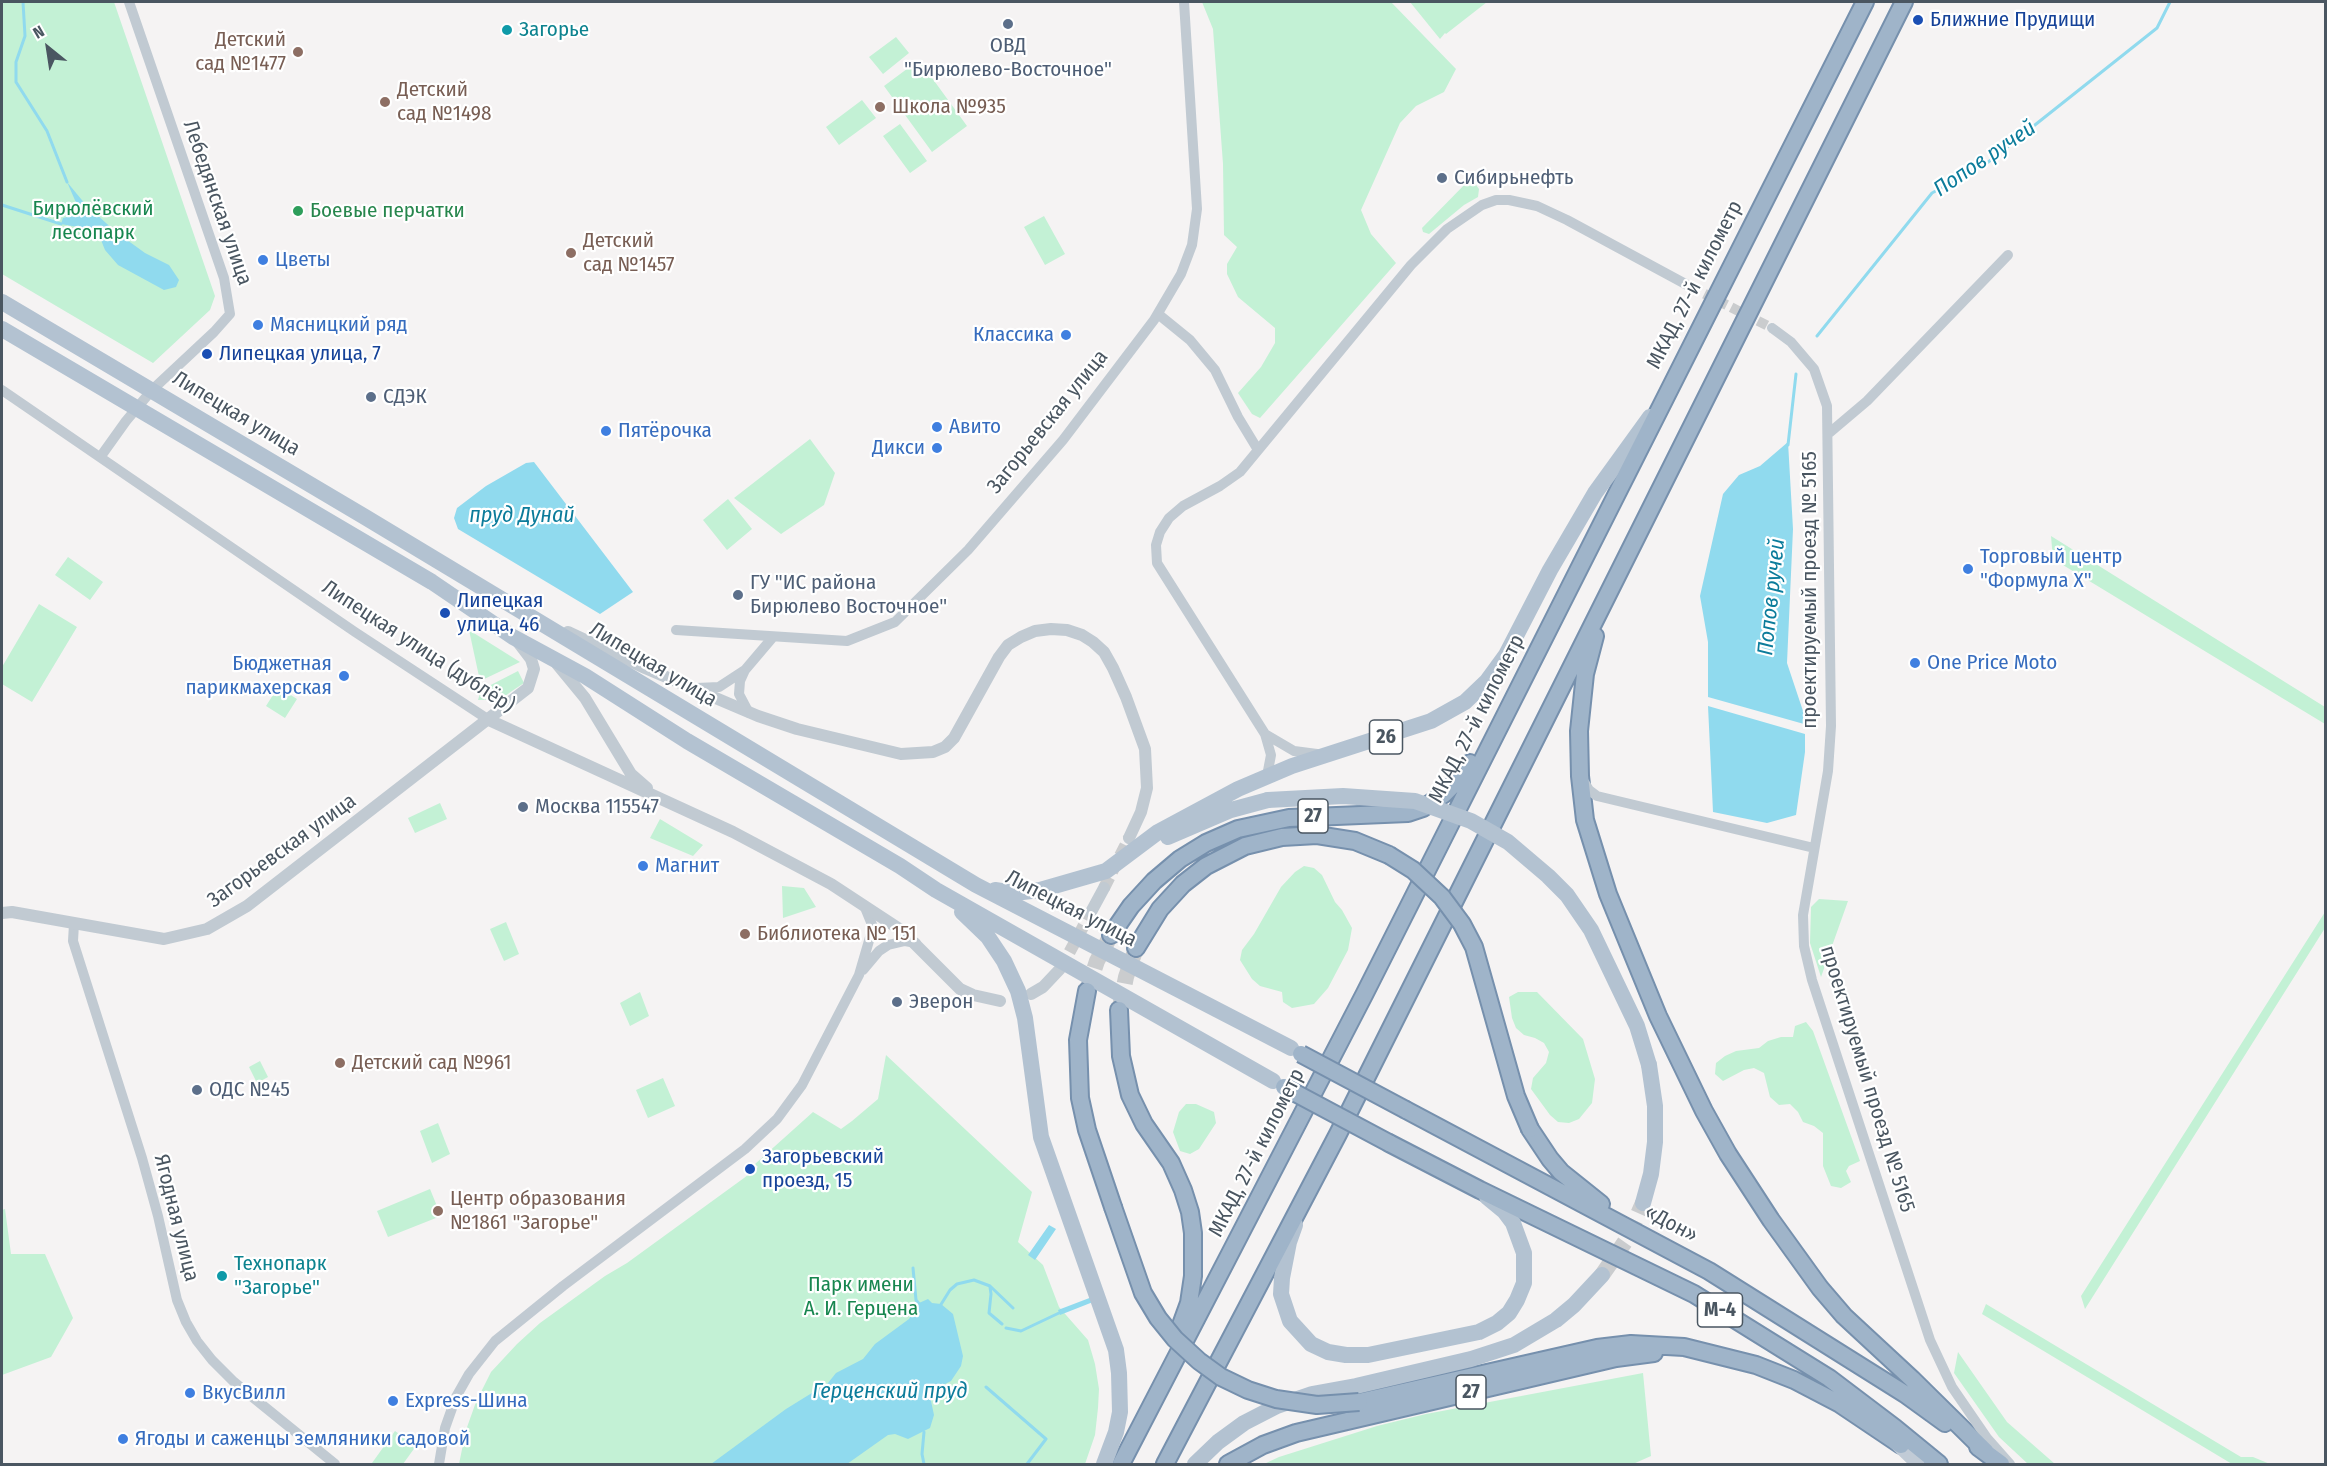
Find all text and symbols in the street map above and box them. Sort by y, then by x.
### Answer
place label: Ближние Прудищи [1930,7,2095,33]
marker: Ближние Прудищи [1911,13,1925,27]
place label: Загорье [519,17,589,43]
marker: ОВД "Бирюлево-Восточное" [1001,17,1015,31]
north arrow [18,18,78,78]
text: N [30,21,48,43]
marker: Загорье [500,23,514,37]
place label: Детский сад №1477 [195,27,286,77]
place label: ОВД "Бирюлево-Восточное" [904,33,1112,83]
marker: Детский сад №1477 [291,45,305,59]
place label: Детский сад №1498 [397,77,491,127]
place label: Школа №935 [892,94,1006,120]
marker: Детский сад №1498 [378,95,392,109]
marker: Школа №935 [873,100,887,114]
water label: Попов ручей [1929,115,2041,203]
street label: Лебедянская улица [177,117,257,289]
place label: Сибирьнефть [1454,165,1573,191]
marker: Сибирьнефть [1435,171,1449,185]
park label: Бирюлёвский лесопарк [32,196,154,246]
street label: МКАД, 27-й километр [1642,197,1748,373]
place label: Боевые перчатки [310,198,465,224]
marker: Боевые перчатки [291,204,305,218]
place label: Детский сад №1457 [583,228,675,278]
marker: Детский сад №1457 [564,246,578,260]
place label: Цветы [275,247,331,273]
marker: Цветы [256,253,270,267]
place label: Мясницкий ряд [270,312,407,338]
marker: Мясницкий ряд [251,318,265,332]
place label: Классика [973,322,1054,348]
marker: Классика [1059,328,1073,342]
place label: Липецкая улица, 7 [219,341,381,367]
street label: Загорьевская улица [982,345,1114,499]
marker: Липецкая улица, 7 [200,347,214,361]
street label: Липецкая улица [168,366,304,462]
place label: СДЭК [383,384,427,410]
marker: СДЭК [364,390,378,404]
place label: Авито [949,414,1001,440]
place label: Пятёрочка [618,418,712,444]
marker: Авито [930,420,944,434]
marker: Пятёрочка [599,424,613,438]
place label: Дикси [872,435,925,461]
marker: Дикси [930,441,944,455]
street label: проектируемый проезд № 5165 [1797,451,1823,729]
water label: пруд Дунай [469,503,575,529]
water label: Попов ручей [1753,537,1791,657]
place label: Торговый центр "Формула X" [1980,544,2122,594]
marker: Торговый центр "Формула X" [1961,562,1975,576]
place label: ГУ "ИС района Бирюлево Восточное" [750,570,947,620]
street label: Липецкая улица (дублёр) [317,575,519,719]
place label: Липецкая улица, 46 [457,588,543,638]
marker: ГУ "ИС района Бирюлево Восточное" [731,588,745,602]
marker: Липецкая улица, 46 [438,606,452,620]
street label: Липецкая улица [585,617,721,713]
street label: МКАД, 27-й километр [1424,631,1530,807]
place label: One Price Moto [1927,650,2057,676]
place label: Бюджетная парикмахерская [185,651,332,701]
marker: One Price Moto [1908,656,1922,670]
marker: Бюджетная парикмахерская [337,669,351,683]
road number: 26 [1370,720,1402,754]
street label: Загорьевская улица [203,789,361,913]
place label: Москва 115547 [535,794,659,820]
road number: 27 [1298,799,1328,833]
marker: Москва 115547 [516,800,530,814]
place label: Магнит [655,853,719,879]
marker: Магнит [636,859,650,873]
street label: Липецкая улица [1001,865,1141,953]
place label: Библиотека № 151 [757,921,917,947]
marker: Библиотека № 151 [738,927,752,941]
street label: проектируемый проезд № 5165 [1814,943,1920,1215]
place label: Эверон [909,989,973,1015]
marker: Эверон [890,995,904,1009]
place label: Детский сад №961 [352,1050,511,1076]
marker: Детский сад №961 [333,1056,347,1070]
street label: МКАД, 27-й километр [1204,1065,1310,1241]
place label: ОДС №45 [209,1077,290,1103]
marker: ОДС №45 [190,1083,204,1097]
place label: Загорьевский проезд, 15 [762,1144,884,1194]
street label: Ягодная улица [148,1152,204,1284]
marker: Загорьевский проезд, 15 [743,1162,757,1176]
place label: Центр образования №1861 "Загорье" [450,1186,626,1236]
street label: «Дон» [1640,1200,1702,1248]
marker: Центр образования №1861 "Загорье" [431,1204,445,1218]
place label: Технопарк "Загорье" [234,1251,327,1301]
marker: Технопарк "Загорье" [215,1269,229,1283]
park label: Парк имени А. И. Герцена [804,1272,918,1322]
road number: М-4 [1698,1293,1742,1327]
road number: 27 [1456,1375,1486,1409]
water label: Герценский пруд [812,1379,968,1405]
place label: ВкусВилл [202,1380,286,1406]
marker: ВкусВилл [183,1386,197,1400]
place label: Express-Шина [405,1388,528,1414]
marker: Express-Шина [386,1394,400,1408]
place label: Ягоды и саженцы земляники садовой [135,1426,470,1452]
marker: Ягоды и саженцы земляники садовой [116,1432,130,1446]

